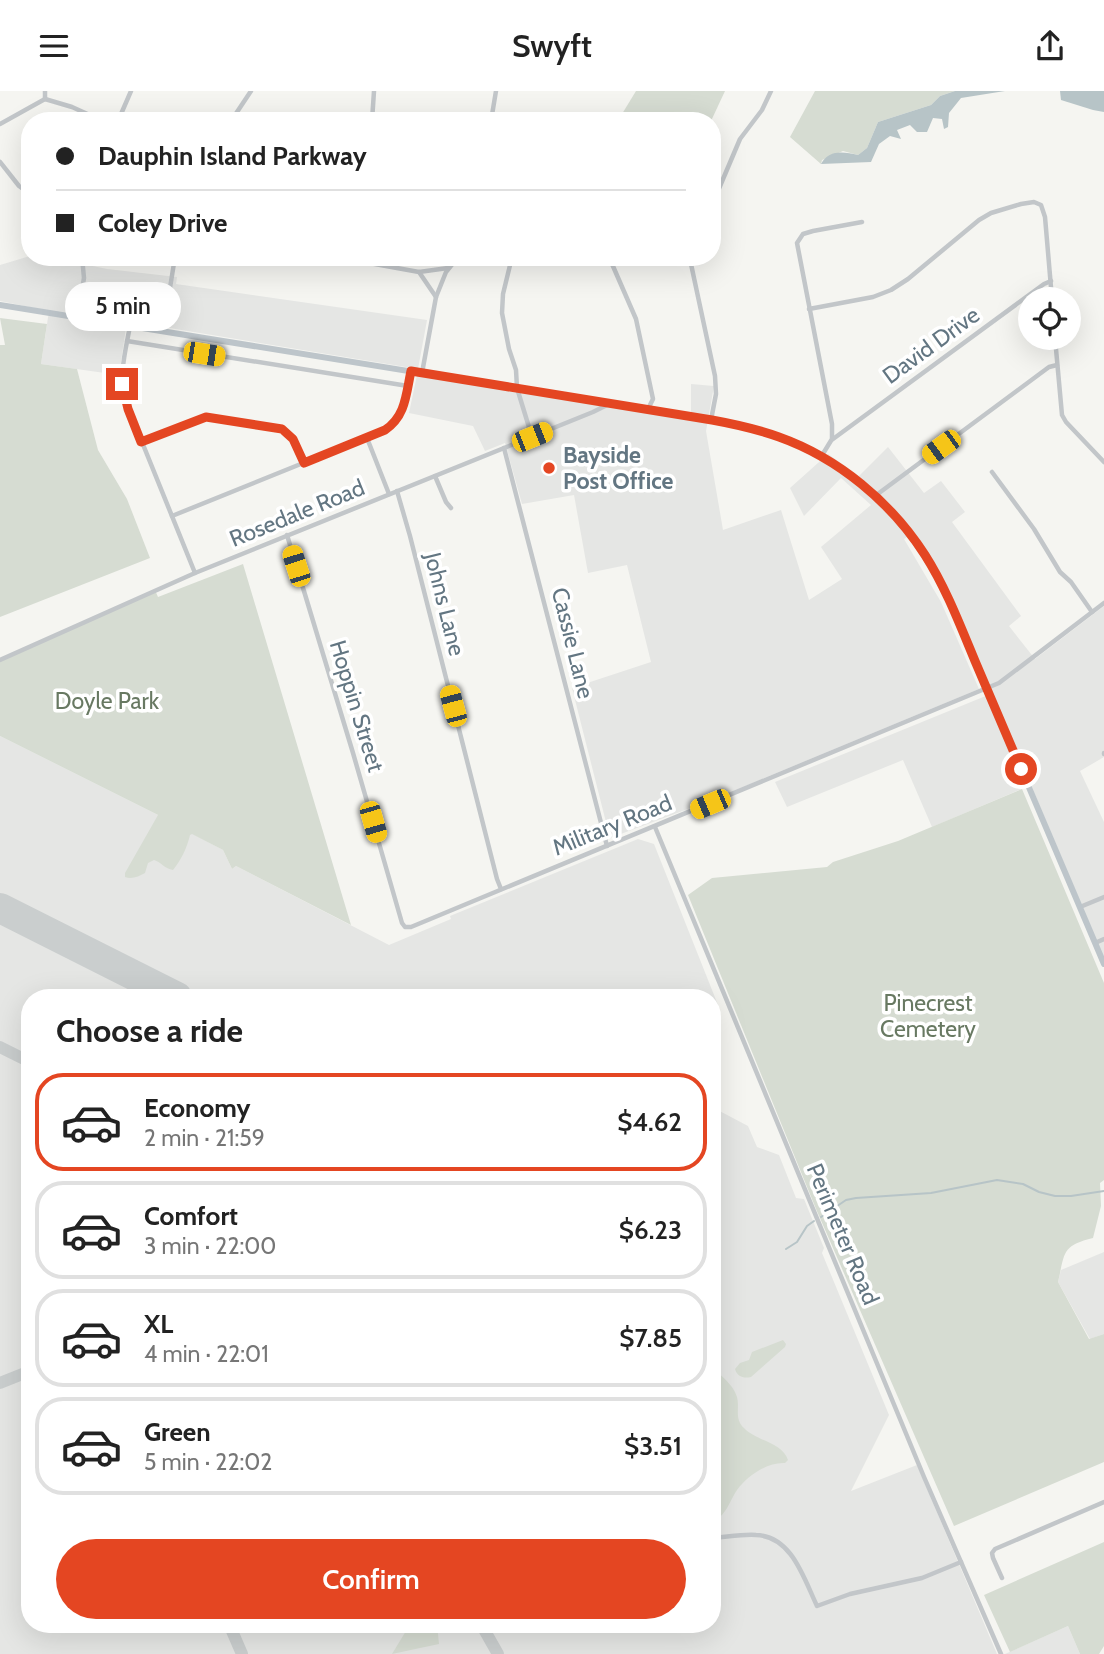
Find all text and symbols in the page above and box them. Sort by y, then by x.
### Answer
text: Swyft [512,26,592,65]
icon: menu [35,27,73,65]
icon: share [1031,27,1069,65]
text: Dauphin Island Parkway [98,140,367,172]
text: Coley Drive [98,207,228,239]
callout: 5 min [64,282,180,331]
map controls [1018,287,1081,350]
button: locate [1018,287,1081,350]
text: 5 min [95,292,151,320]
street label: David Drive [877,300,985,390]
car [182,340,227,368]
route end [106,368,138,400]
car [509,419,556,455]
car [918,426,965,468]
place label: Bayside Post Office [563,441,674,495]
marker: Bayside Post Office [541,460,557,476]
street label: Rosedale Road [225,473,369,553]
car [280,543,313,589]
street label: Johns Lane [418,548,471,659]
street label: Cassie Lane [546,585,600,702]
street label: Hoppin Street [324,637,390,775]
car [438,683,469,729]
park label: Doyle Park [55,687,160,715]
route start [1005,753,1037,785]
car [687,786,734,822]
street label: Military Road [548,788,676,862]
car [358,799,389,845]
park label: Pinecrest Cemetery [880,989,976,1043]
text: Choose a ride [56,1011,243,1050]
icon: car [60,1091,123,1154]
text: Economy [144,1092,250,1124]
text: $4.62 [617,1106,682,1138]
text: 2 min · 21:59 [144,1124,265,1152]
street label: Perimeter Road [801,1159,885,1309]
icon: car [60,1199,123,1262]
text: Comfort [144,1200,238,1232]
text: $6.23 [619,1214,682,1246]
text: 3 min · 22:00 [144,1232,276,1260]
icon: car [60,1307,123,1370]
text: XL [144,1308,173,1340]
text: $7.85 [619,1322,682,1354]
text: 4 min · 22:01 [144,1340,269,1368]
icon: car [60,1415,123,1478]
text: Green [144,1416,211,1448]
text: $3.51 [624,1430,682,1462]
text: 5 min · 22:02 [144,1448,272,1476]
button: Confirm [56,1539,686,1619]

